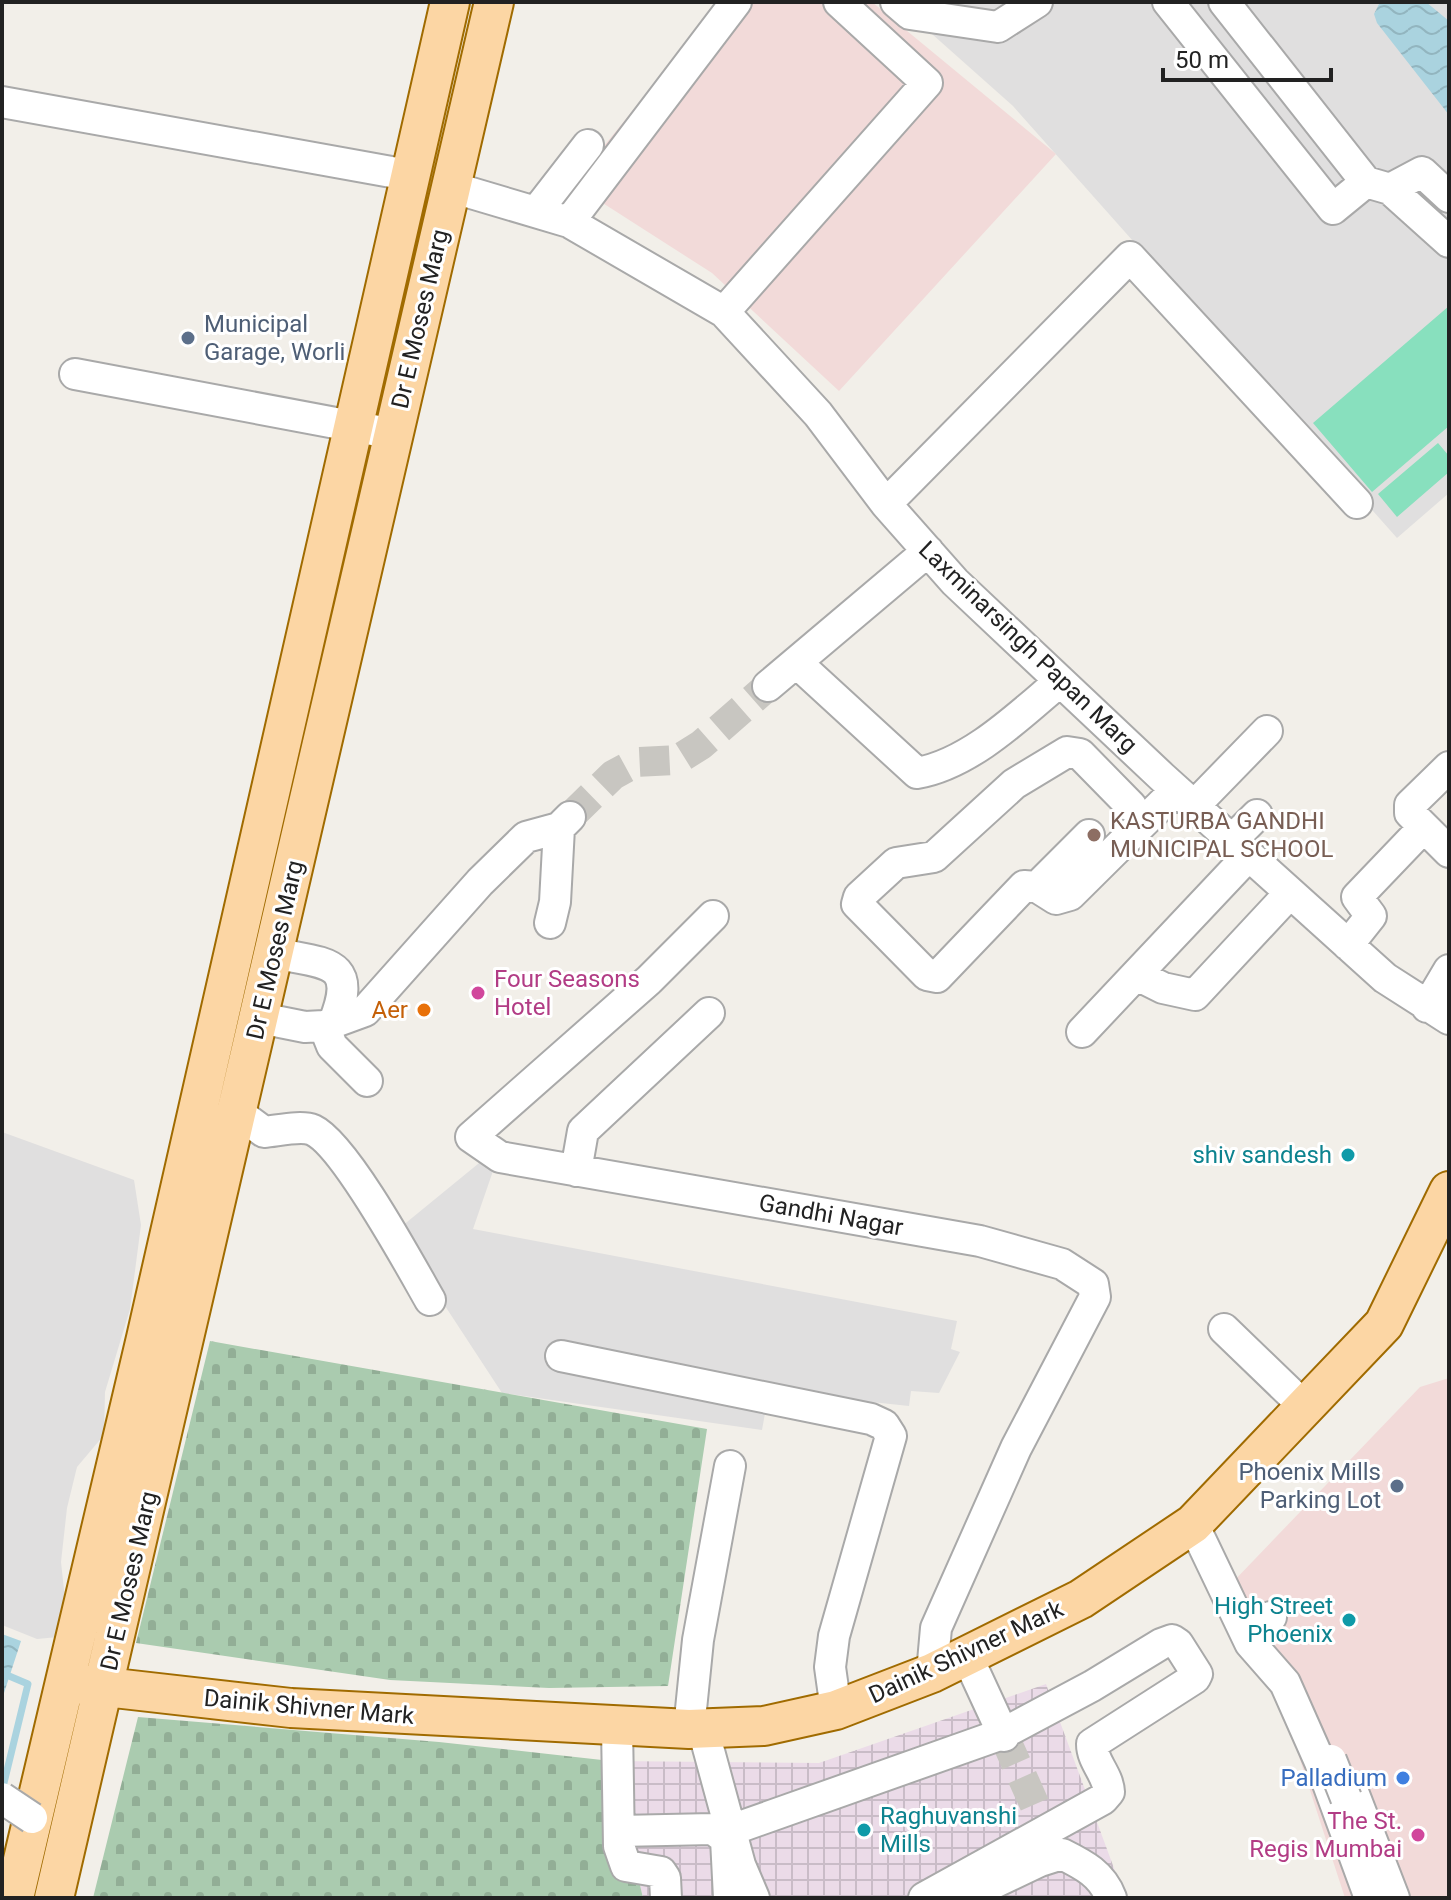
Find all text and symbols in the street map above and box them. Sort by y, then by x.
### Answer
scale bar [1163,32,1331,82]
text: 50 m [1175,46,1229,74]
street label: Dr E Moses Marg [386,227,454,411]
place label: Municipal Garage, Worli [204,310,345,366]
marker: Municipal Garage, Worli [179,329,197,347]
street label: Laxminarsingh Papan Marg [913,535,1143,759]
place label: KASTURBA GANDHI MUNICIPAL SCHOOL [1110,807,1333,863]
marker: KASTURBA GANDHI MUNICIPAL SCHOOL [1085,826,1103,844]
street label: Dr E Moses Marg [241,858,309,1042]
place label: Four Seasons Hotel [494,965,640,1021]
marker: Four Seasons Hotel [469,984,487,1002]
place label: Aer [371,996,408,1024]
marker: Aer [415,1001,433,1019]
place label: shiv sandesh [1192,1141,1332,1169]
marker: shiv sandesh [1339,1146,1357,1164]
street label: Gandhi Nagar [757,1189,905,1241]
place label: Phoenix Mills Parking Lot [1238,1458,1381,1514]
marker: Phoenix Mills Parking Lot [1388,1477,1406,1495]
street label: Dr E Moses Marg [95,1489,163,1673]
place label: High Street Phoenix [1214,1592,1333,1648]
street label: Dainik Shivner Mark [864,1594,1068,1709]
marker: High Street Phoenix [1340,1611,1358,1629]
street label: Dainik Shivner Mark [203,1684,416,1730]
place label: Palladium [1281,1764,1387,1792]
marker: Palladium [1394,1769,1412,1787]
place label: Raghuvanshi Mills [880,1802,1017,1858]
place label: The St. Regis Mumbai [1249,1807,1402,1863]
marker: Raghuvanshi Mills [855,1821,873,1839]
marker: The St. Regis Mumbai [1409,1826,1427,1844]

